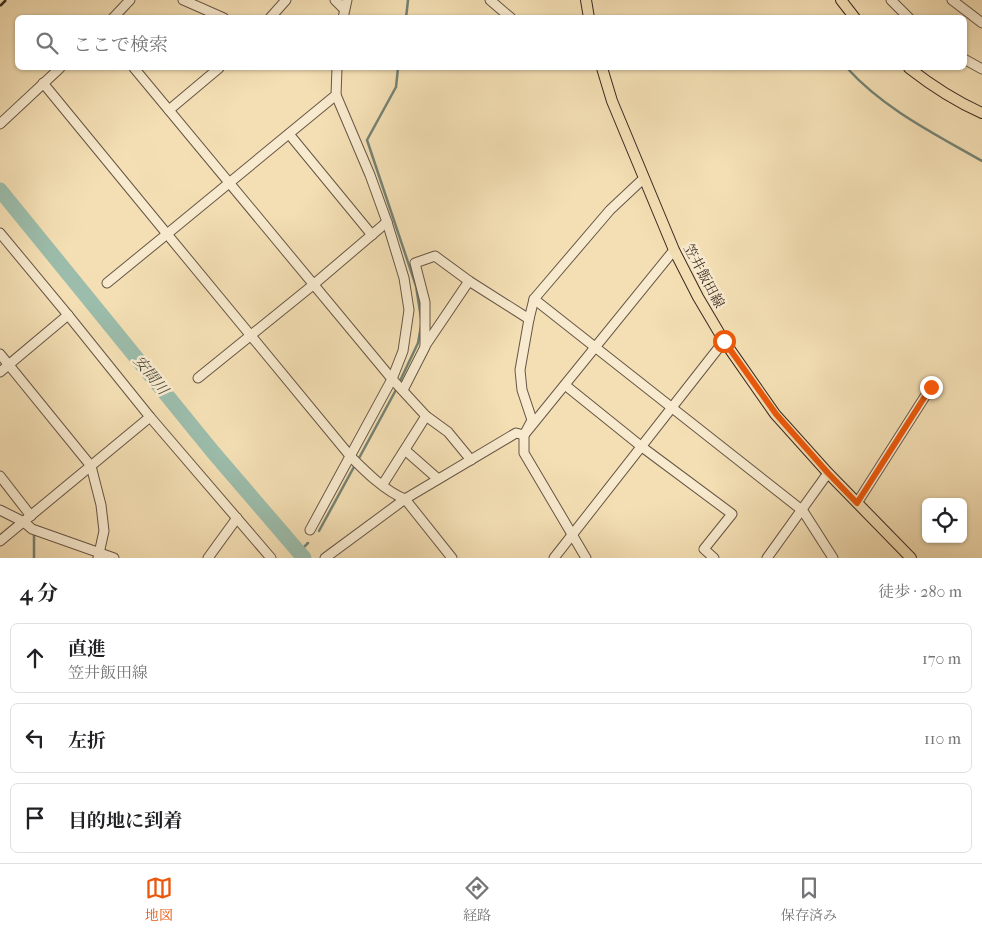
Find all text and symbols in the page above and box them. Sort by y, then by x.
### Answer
search box [15,15,967,70]
icon: search [33,29,61,57]
text: ここで検索 [73,34,168,56]
street label: 笠井飯田線 [680,241,728,311]
route start [713,330,736,353]
water label: 安間川 [130,352,173,400]
route end [920,376,943,399]
map controls [922,498,967,543]
button: locate [922,498,967,543]
text: 4 分 [20,581,58,605]
text: 徒歩 · 280 m [878,582,962,601]
text: 直進 [68,638,106,660]
icon: ahead [21,644,49,672]
text: 170 m [922,649,961,668]
text: 笠井飯田線 [68,663,148,682]
icon: left [21,724,49,752]
text: 110 m [924,729,961,748]
text: 左折 [68,730,106,752]
icon: arrive [21,804,49,832]
text: 目的地に到着 [68,810,182,832]
tab: 地図 [145,874,173,924]
tab: 経路 [463,874,491,924]
tab: 保存済み [781,874,837,924]

